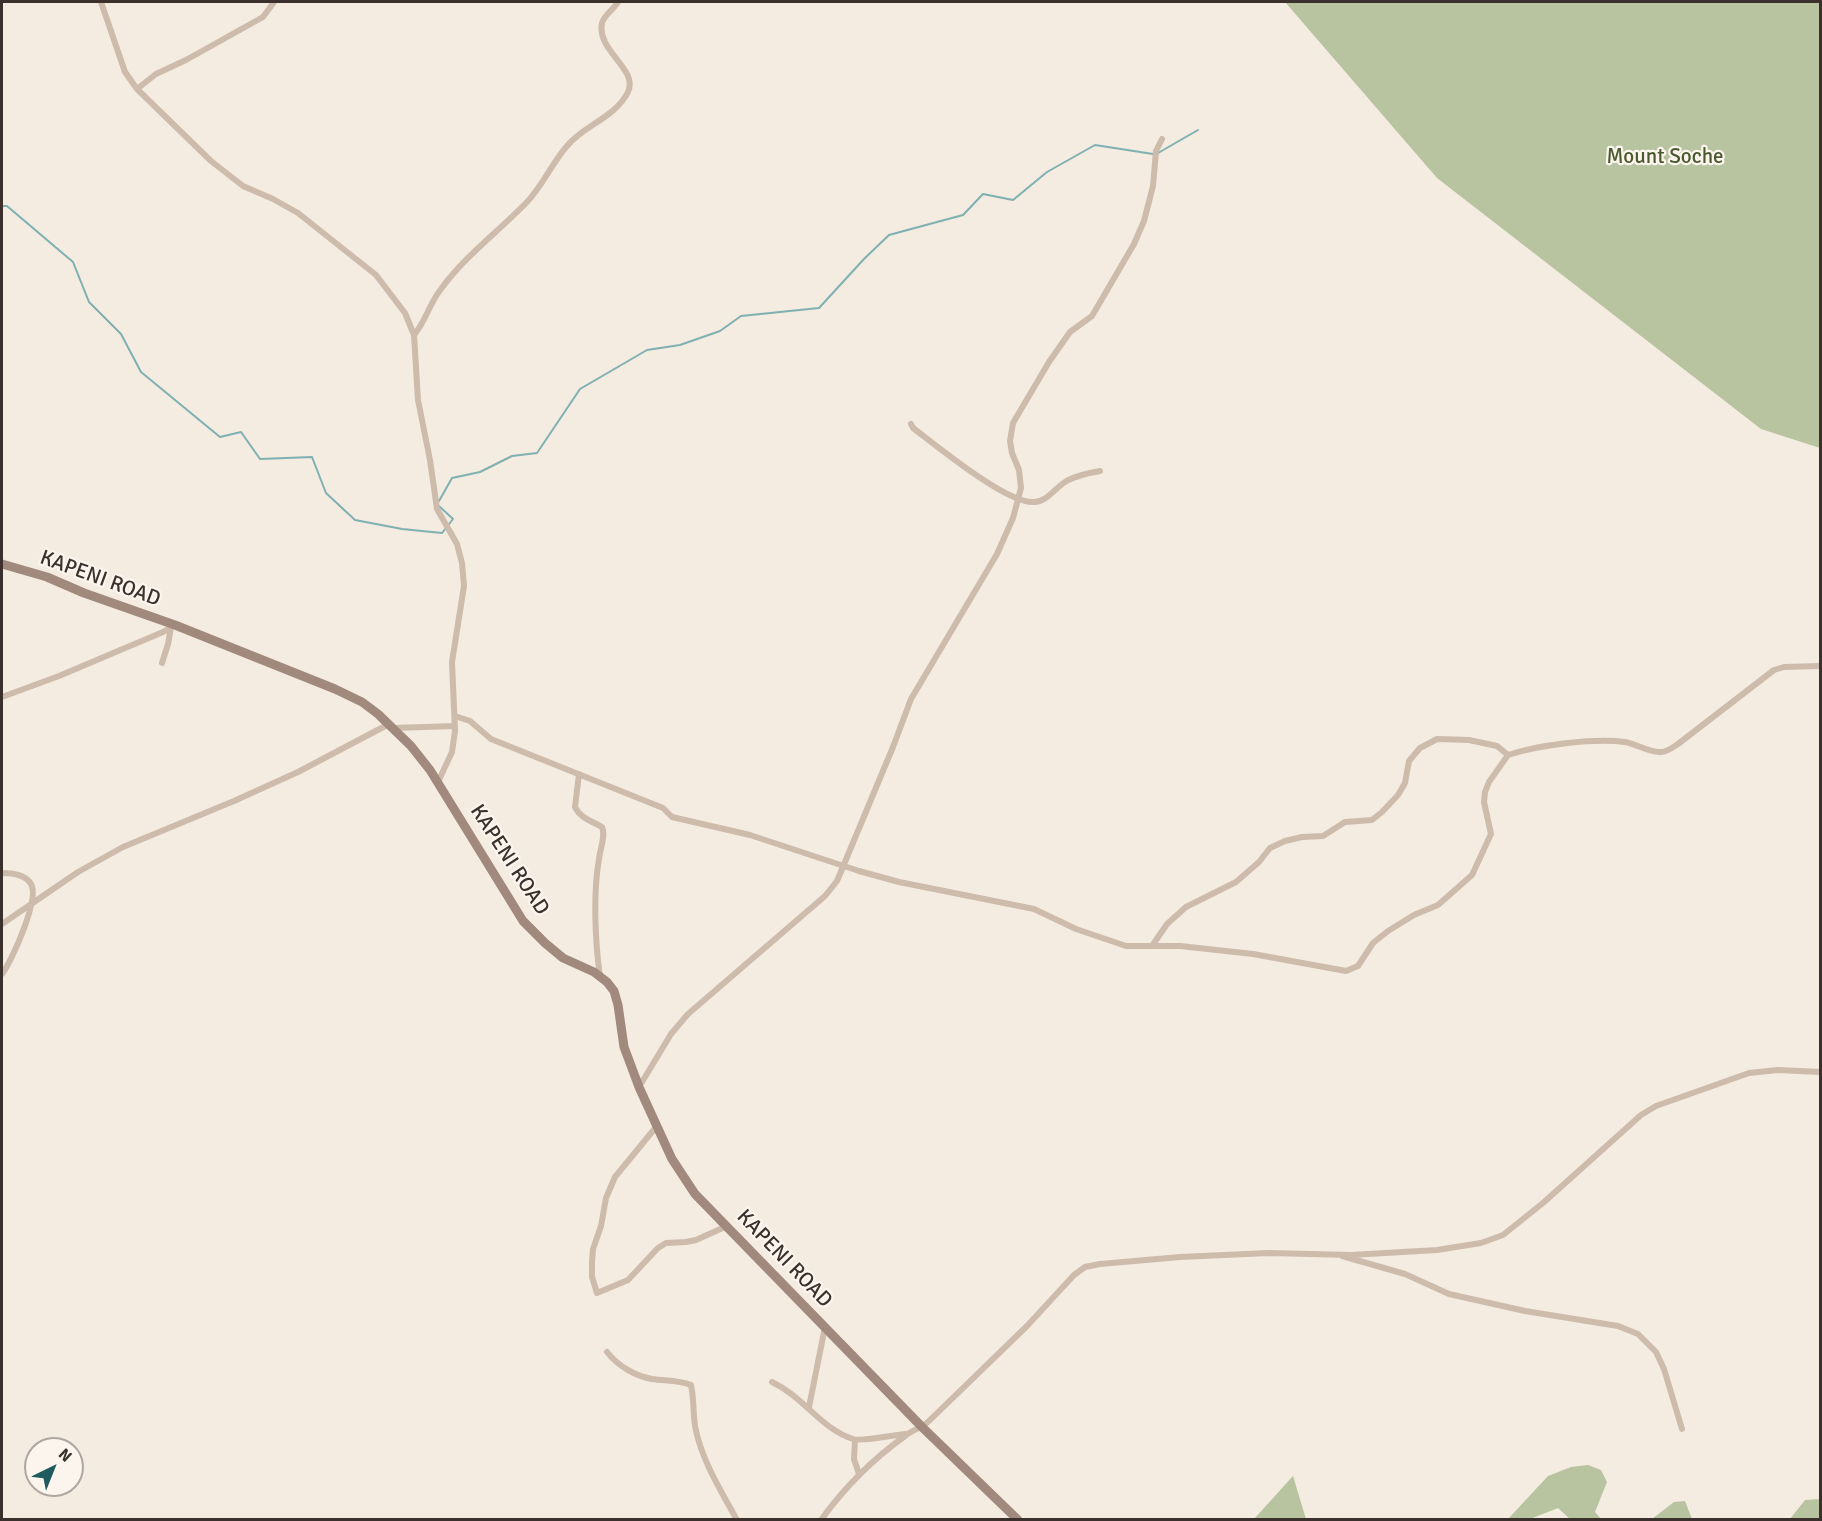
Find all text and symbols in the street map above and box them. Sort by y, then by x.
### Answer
park label: Mount Soche [1606,144,1724,170]
street label: KAPENI ROAD [36,546,164,612]
street label: KAPENI ROAD [464,800,554,920]
street label: KAPENI ROAD [731,1205,837,1313]
north arrow [24,1437,84,1497]
text: N [54,1444,76,1466]

